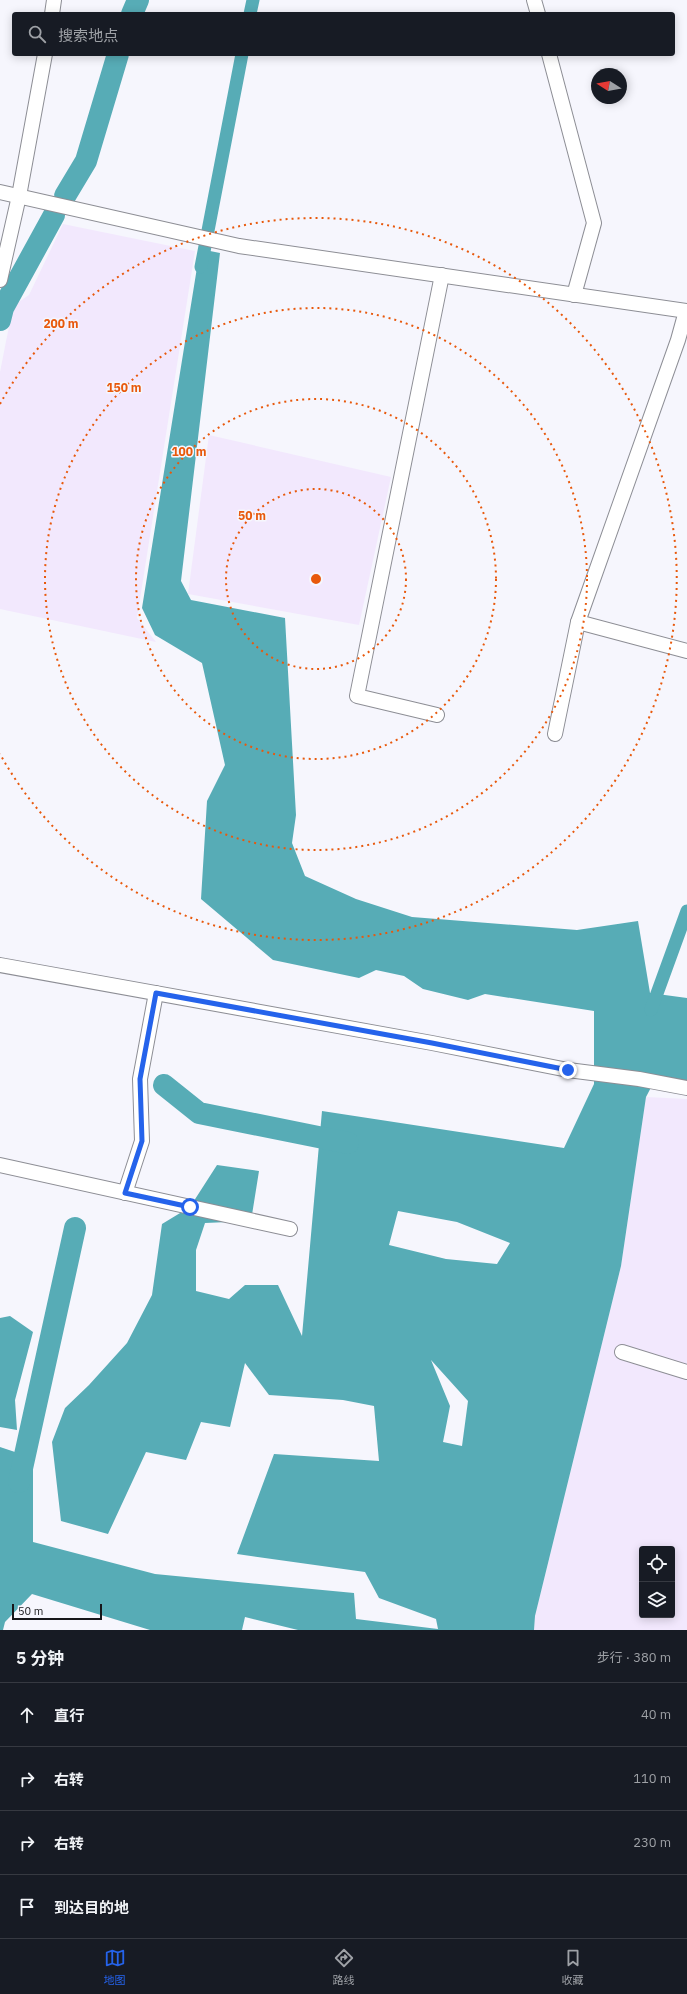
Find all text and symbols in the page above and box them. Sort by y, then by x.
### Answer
search box [12,12,675,56]
icon: search [26,23,48,45]
text: 搜索地点 [58,26,118,45]
north arrow [591,68,627,104]
text: 200 m [43,316,79,331]
text: 150 m [106,380,142,395]
text: 100 m [171,444,207,459]
text: 50 m [238,508,266,523]
centre of rings [309,572,323,586]
route end [559,1061,577,1079]
route start [181,1198,199,1216]
map controls [639,1546,675,1618]
button: locate [639,1546,675,1582]
button: layers [639,1582,675,1618]
scale bar [12,1602,102,1621]
text: 50 m [18,1604,43,1618]
text: 5 分钟 [16,1647,64,1669]
text: 步行 · 380 m [597,1649,671,1666]
icon: ahead [16,1704,38,1726]
text: 直行 [54,1706,84,1725]
text: 40 m [641,1706,671,1723]
icon: right [16,1768,38,1790]
text: 右转 [54,1770,84,1789]
text: 110 m [633,1770,671,1787]
icon: right [16,1832,38,1854]
text: 右转 [54,1834,84,1853]
text: 230 m [633,1834,671,1851]
icon: arrive [16,1896,38,1918]
text: 到达目的地 [54,1898,129,1917]
tab: 地图 [104,1947,126,1987]
tab: 路线 [333,1947,355,1987]
tab: 收藏 [562,1947,584,1987]

